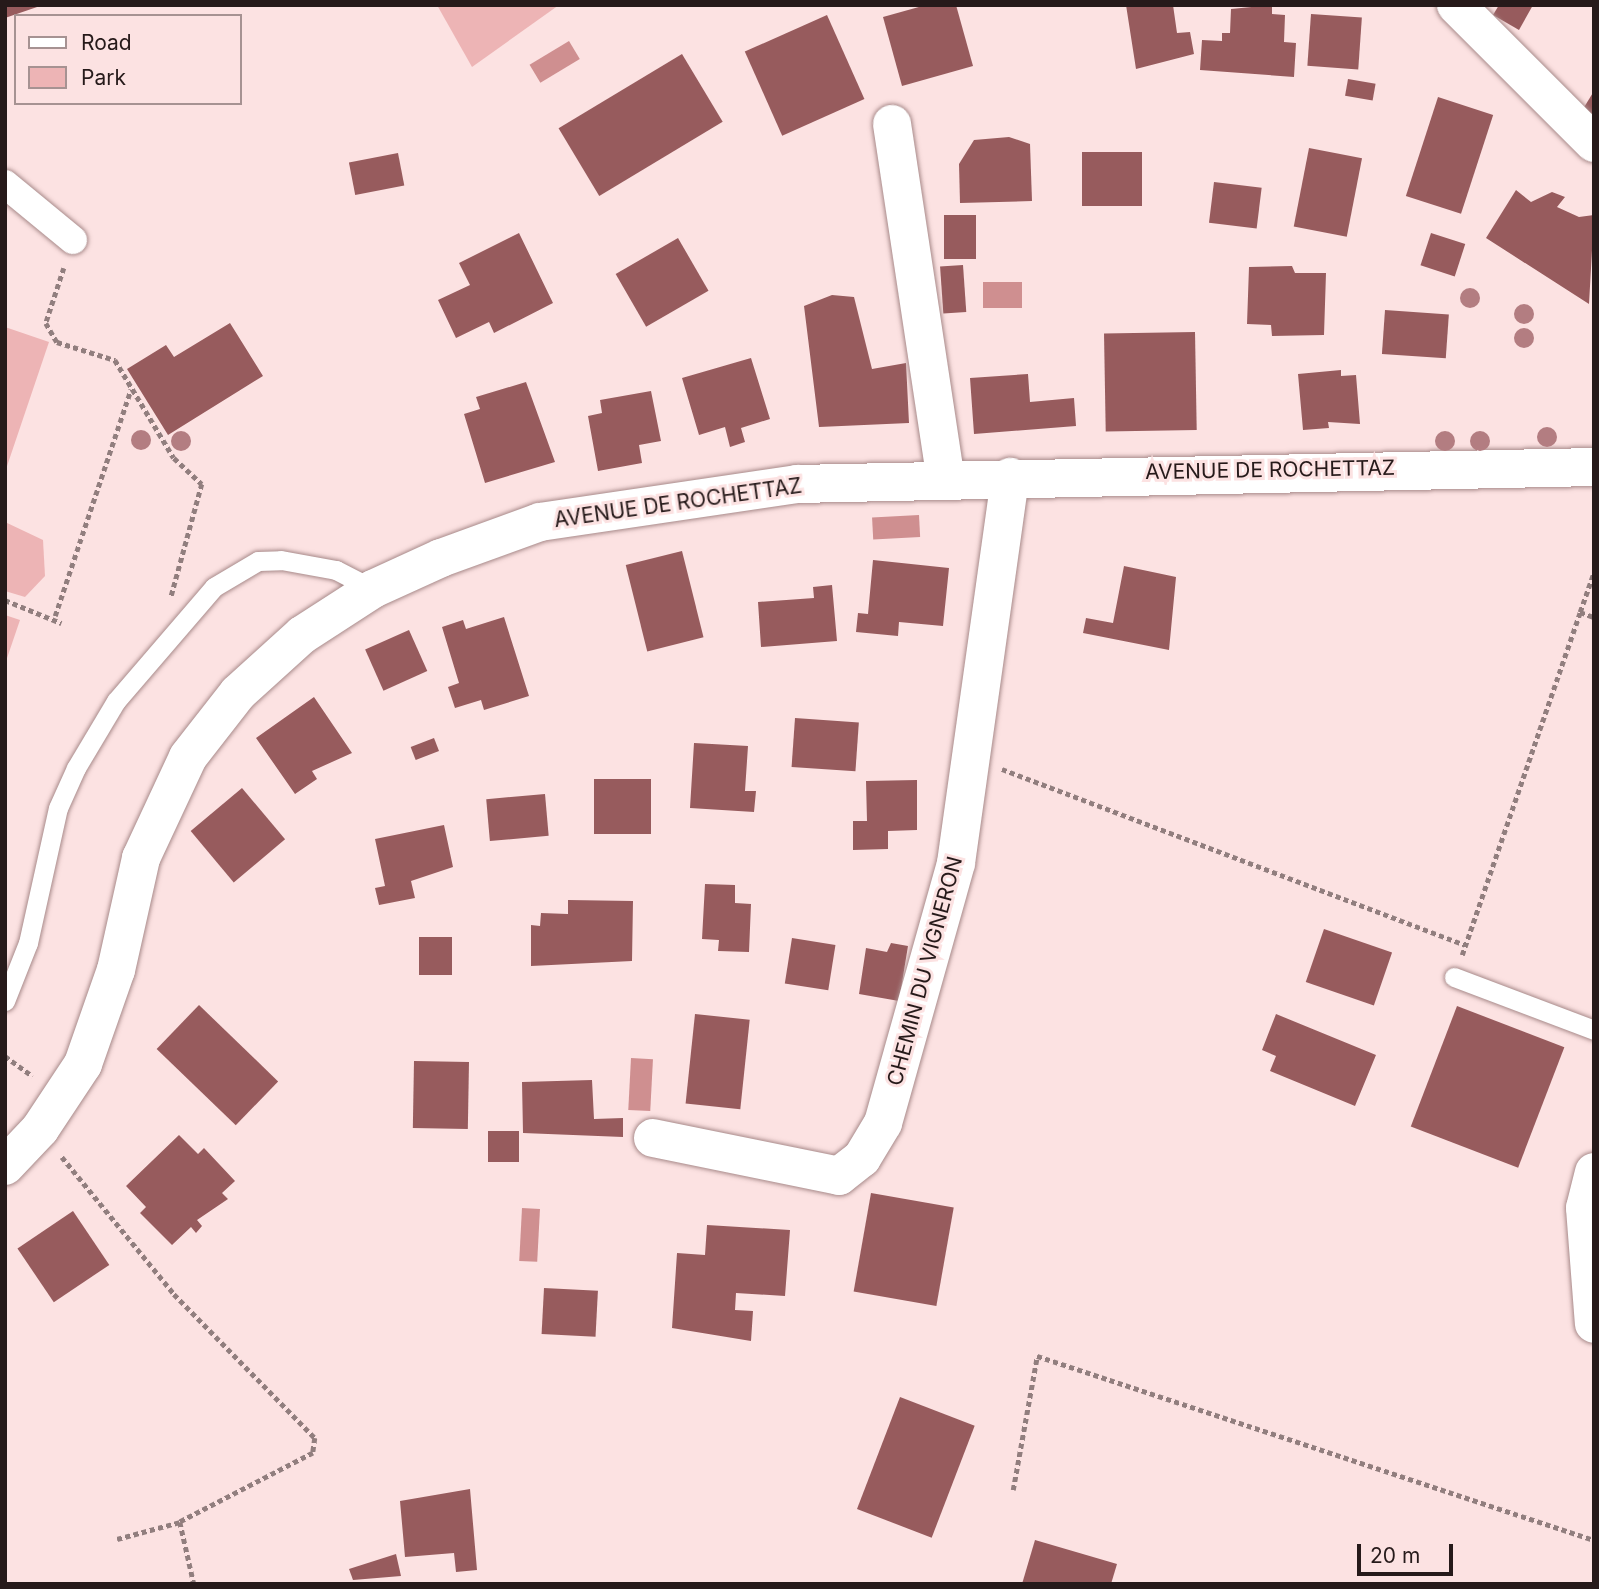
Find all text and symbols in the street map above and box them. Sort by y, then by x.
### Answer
legend [14,14,242,105]
text: Road [81,30,132,55]
text: Park [81,65,126,90]
street label: AVENUE DE ROCHETTAZ [1145,455,1395,485]
street label: AVENUE DE ROCHETTAZ [552,473,804,533]
street label: CHEMIN DU VIGNERON [882,854,968,1088]
scale bar [1361,1530,1457,1574]
text: 20 m [1370,1543,1420,1568]

